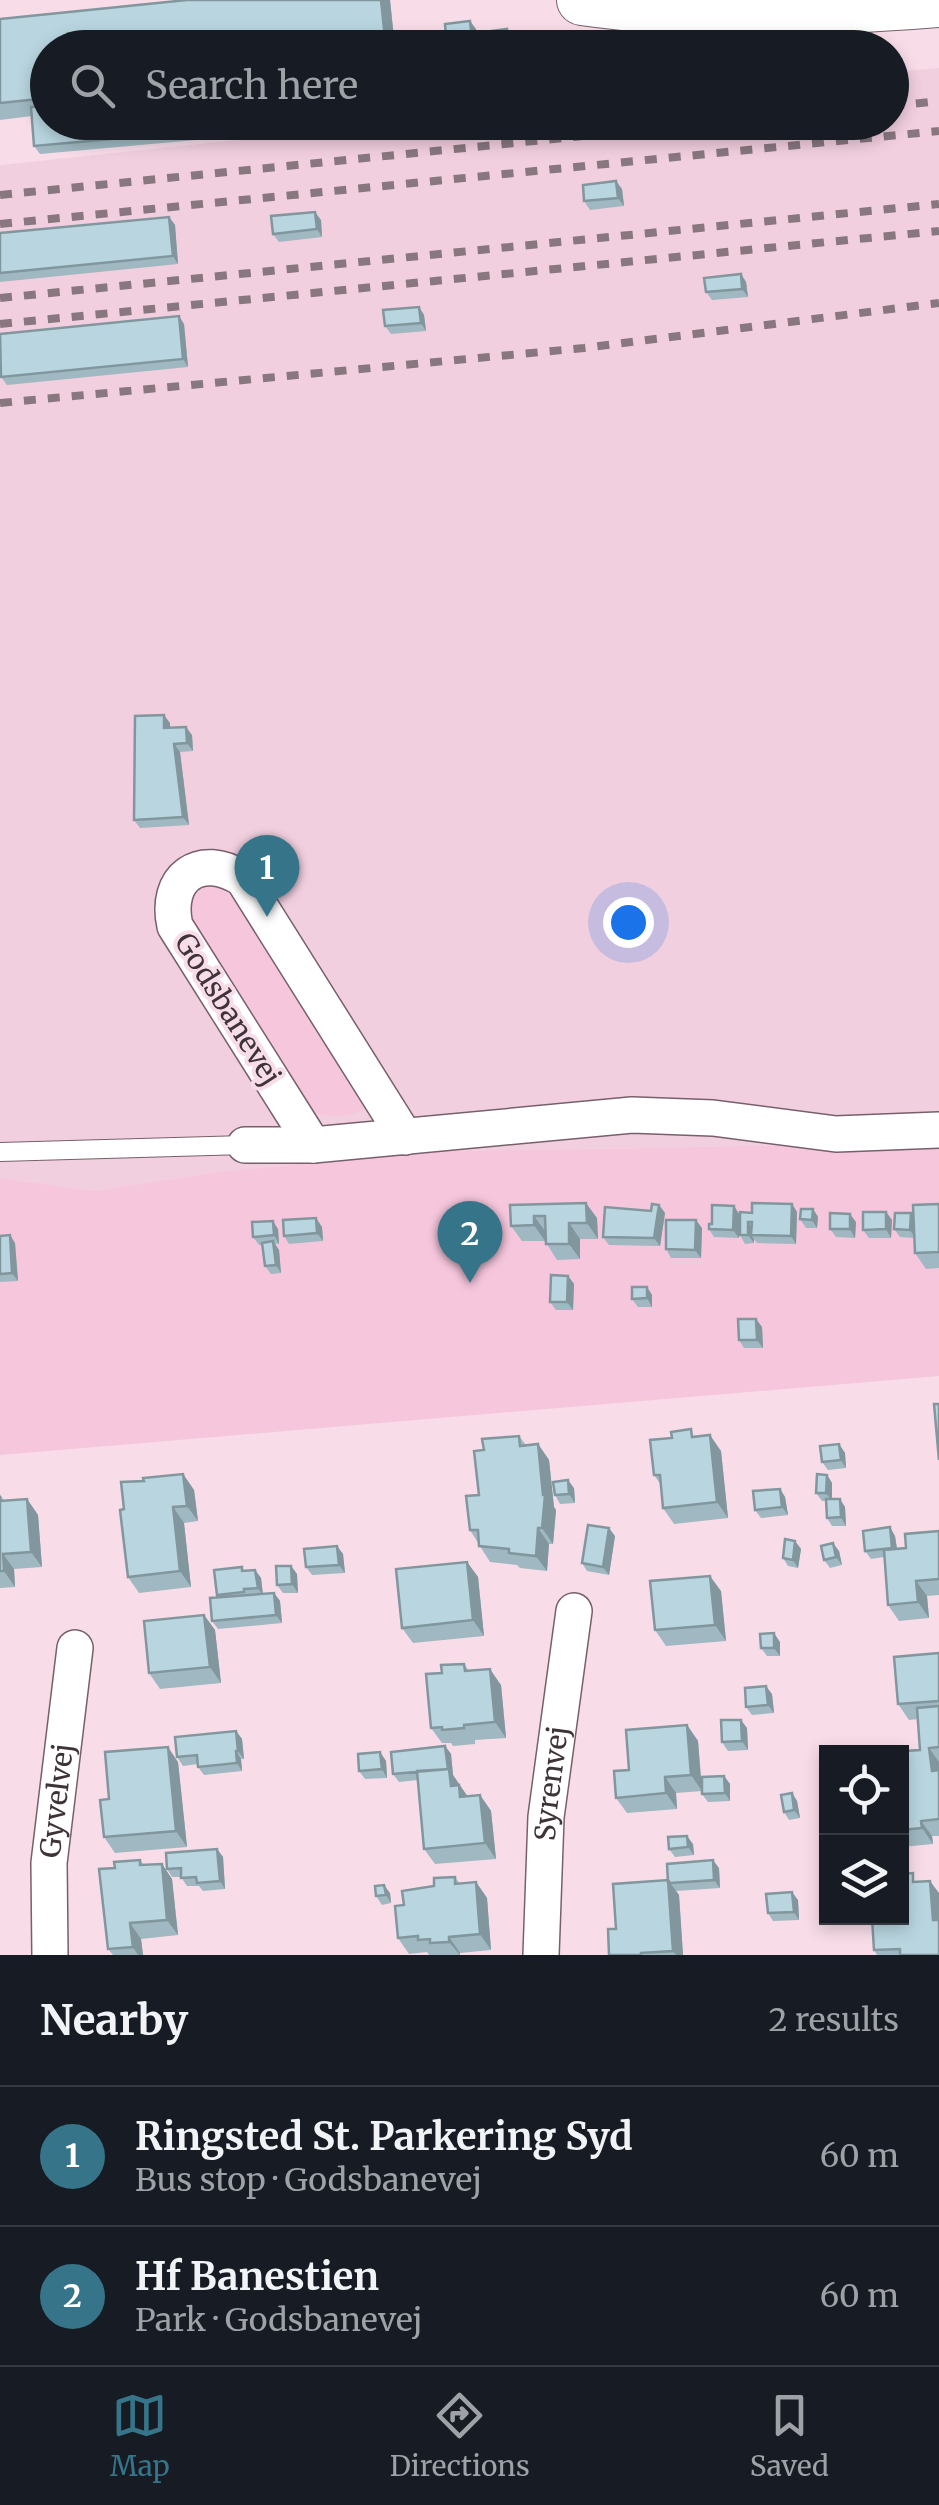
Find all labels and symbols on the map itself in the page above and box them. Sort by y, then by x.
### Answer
pin: 1 [234,834,300,917]
your location [603,897,654,948]
street label: Godsbanevej [167,926,289,1092]
pin: 2 [438,1200,502,1283]
street label: Syrenvej [527,1724,576,1842]
street label: Gyvelvej [32,1741,81,1860]

